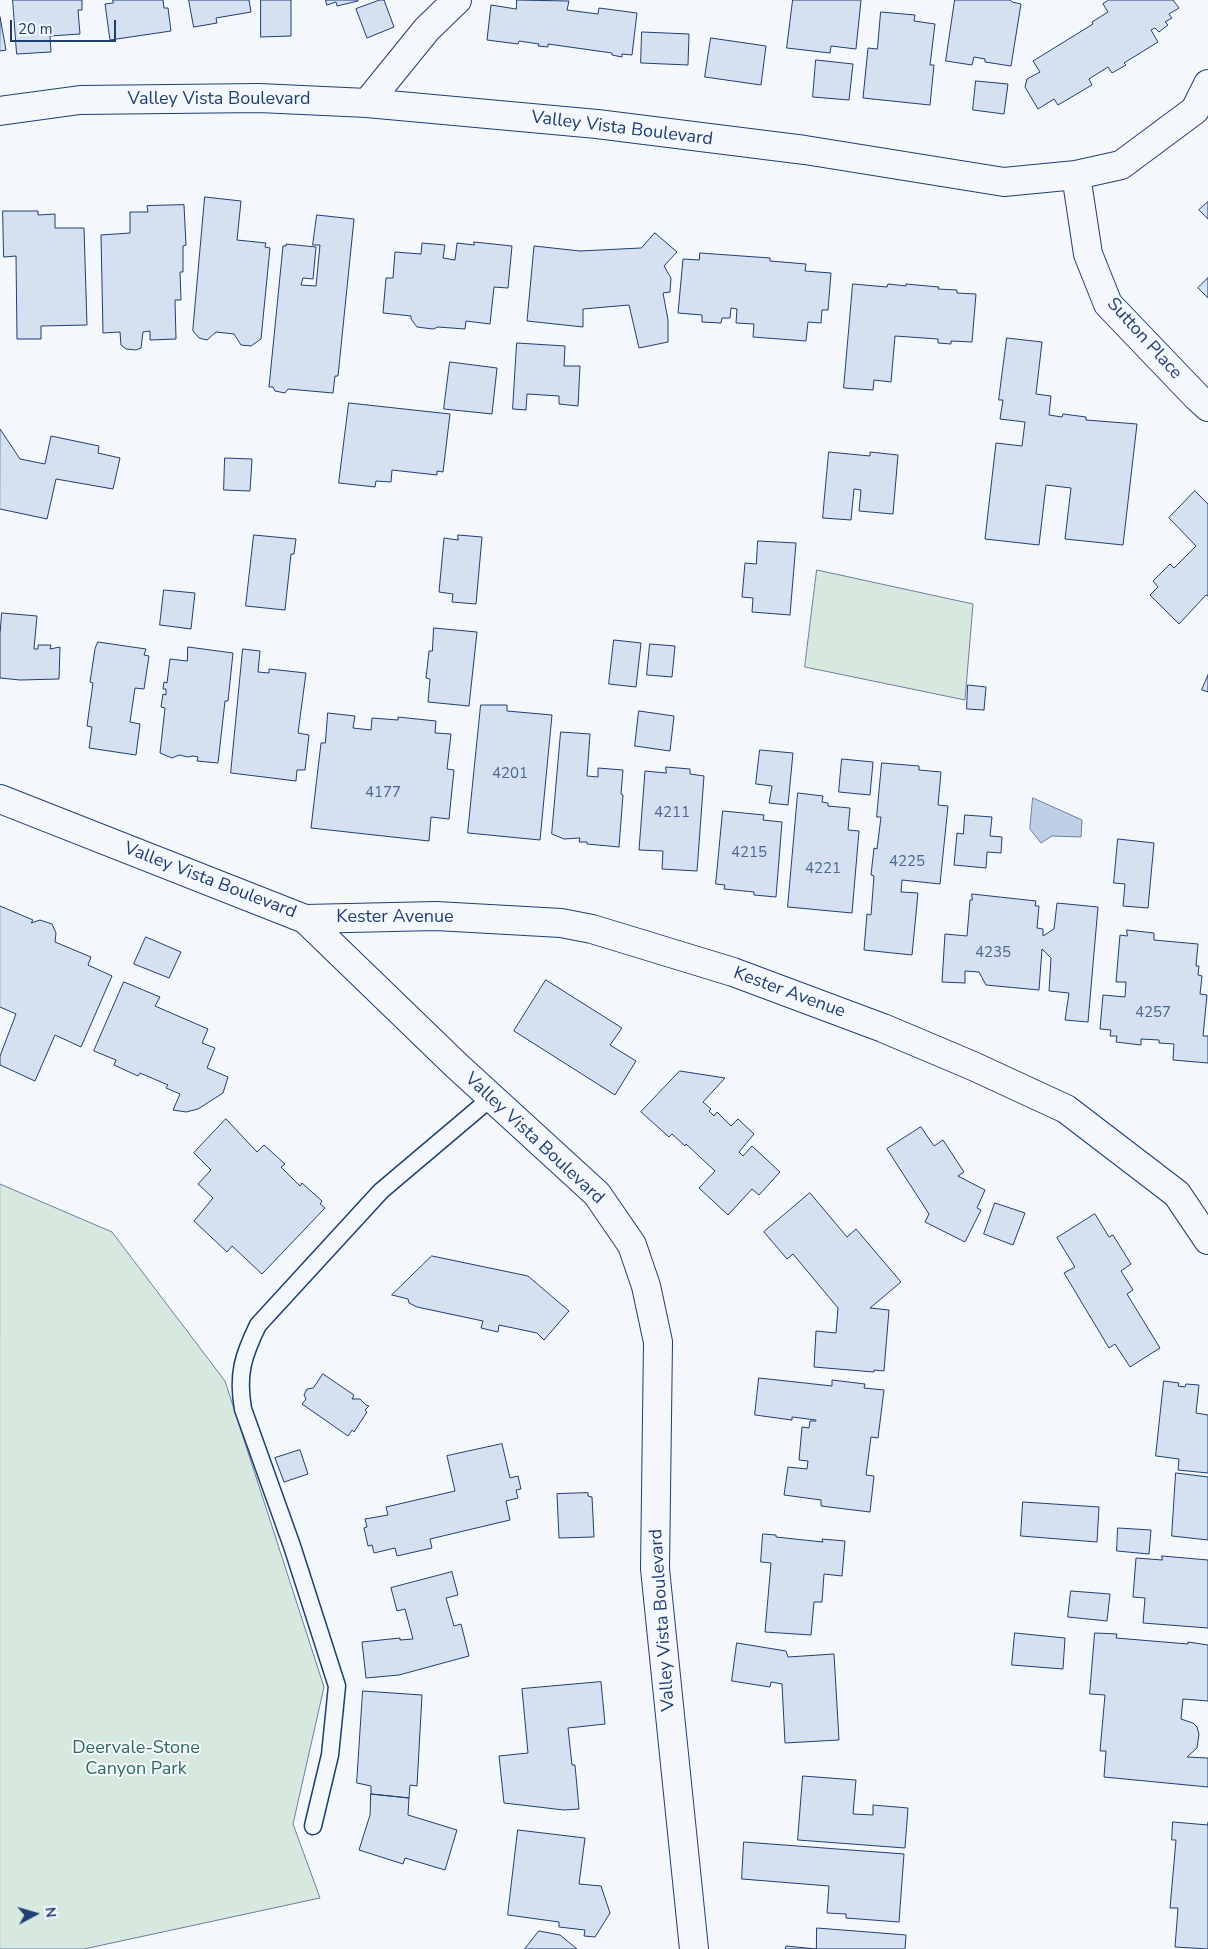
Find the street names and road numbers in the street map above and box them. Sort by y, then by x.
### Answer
street label: Valley Vista Boulevard [128,89,310,111]
street label: Valley Vista Boulevard [530,107,714,151]
street label: Sutton Place [1102,294,1186,384]
street label: Valley Vista Boulevard [121,838,299,924]
street label: Kester Avenue [336,907,454,929]
street label: Kester Avenue [730,963,848,1023]
street label: Valley Vista Boulevard [460,1069,608,1209]
street label: Valley Vista Boulevard [646,1528,680,1712]

